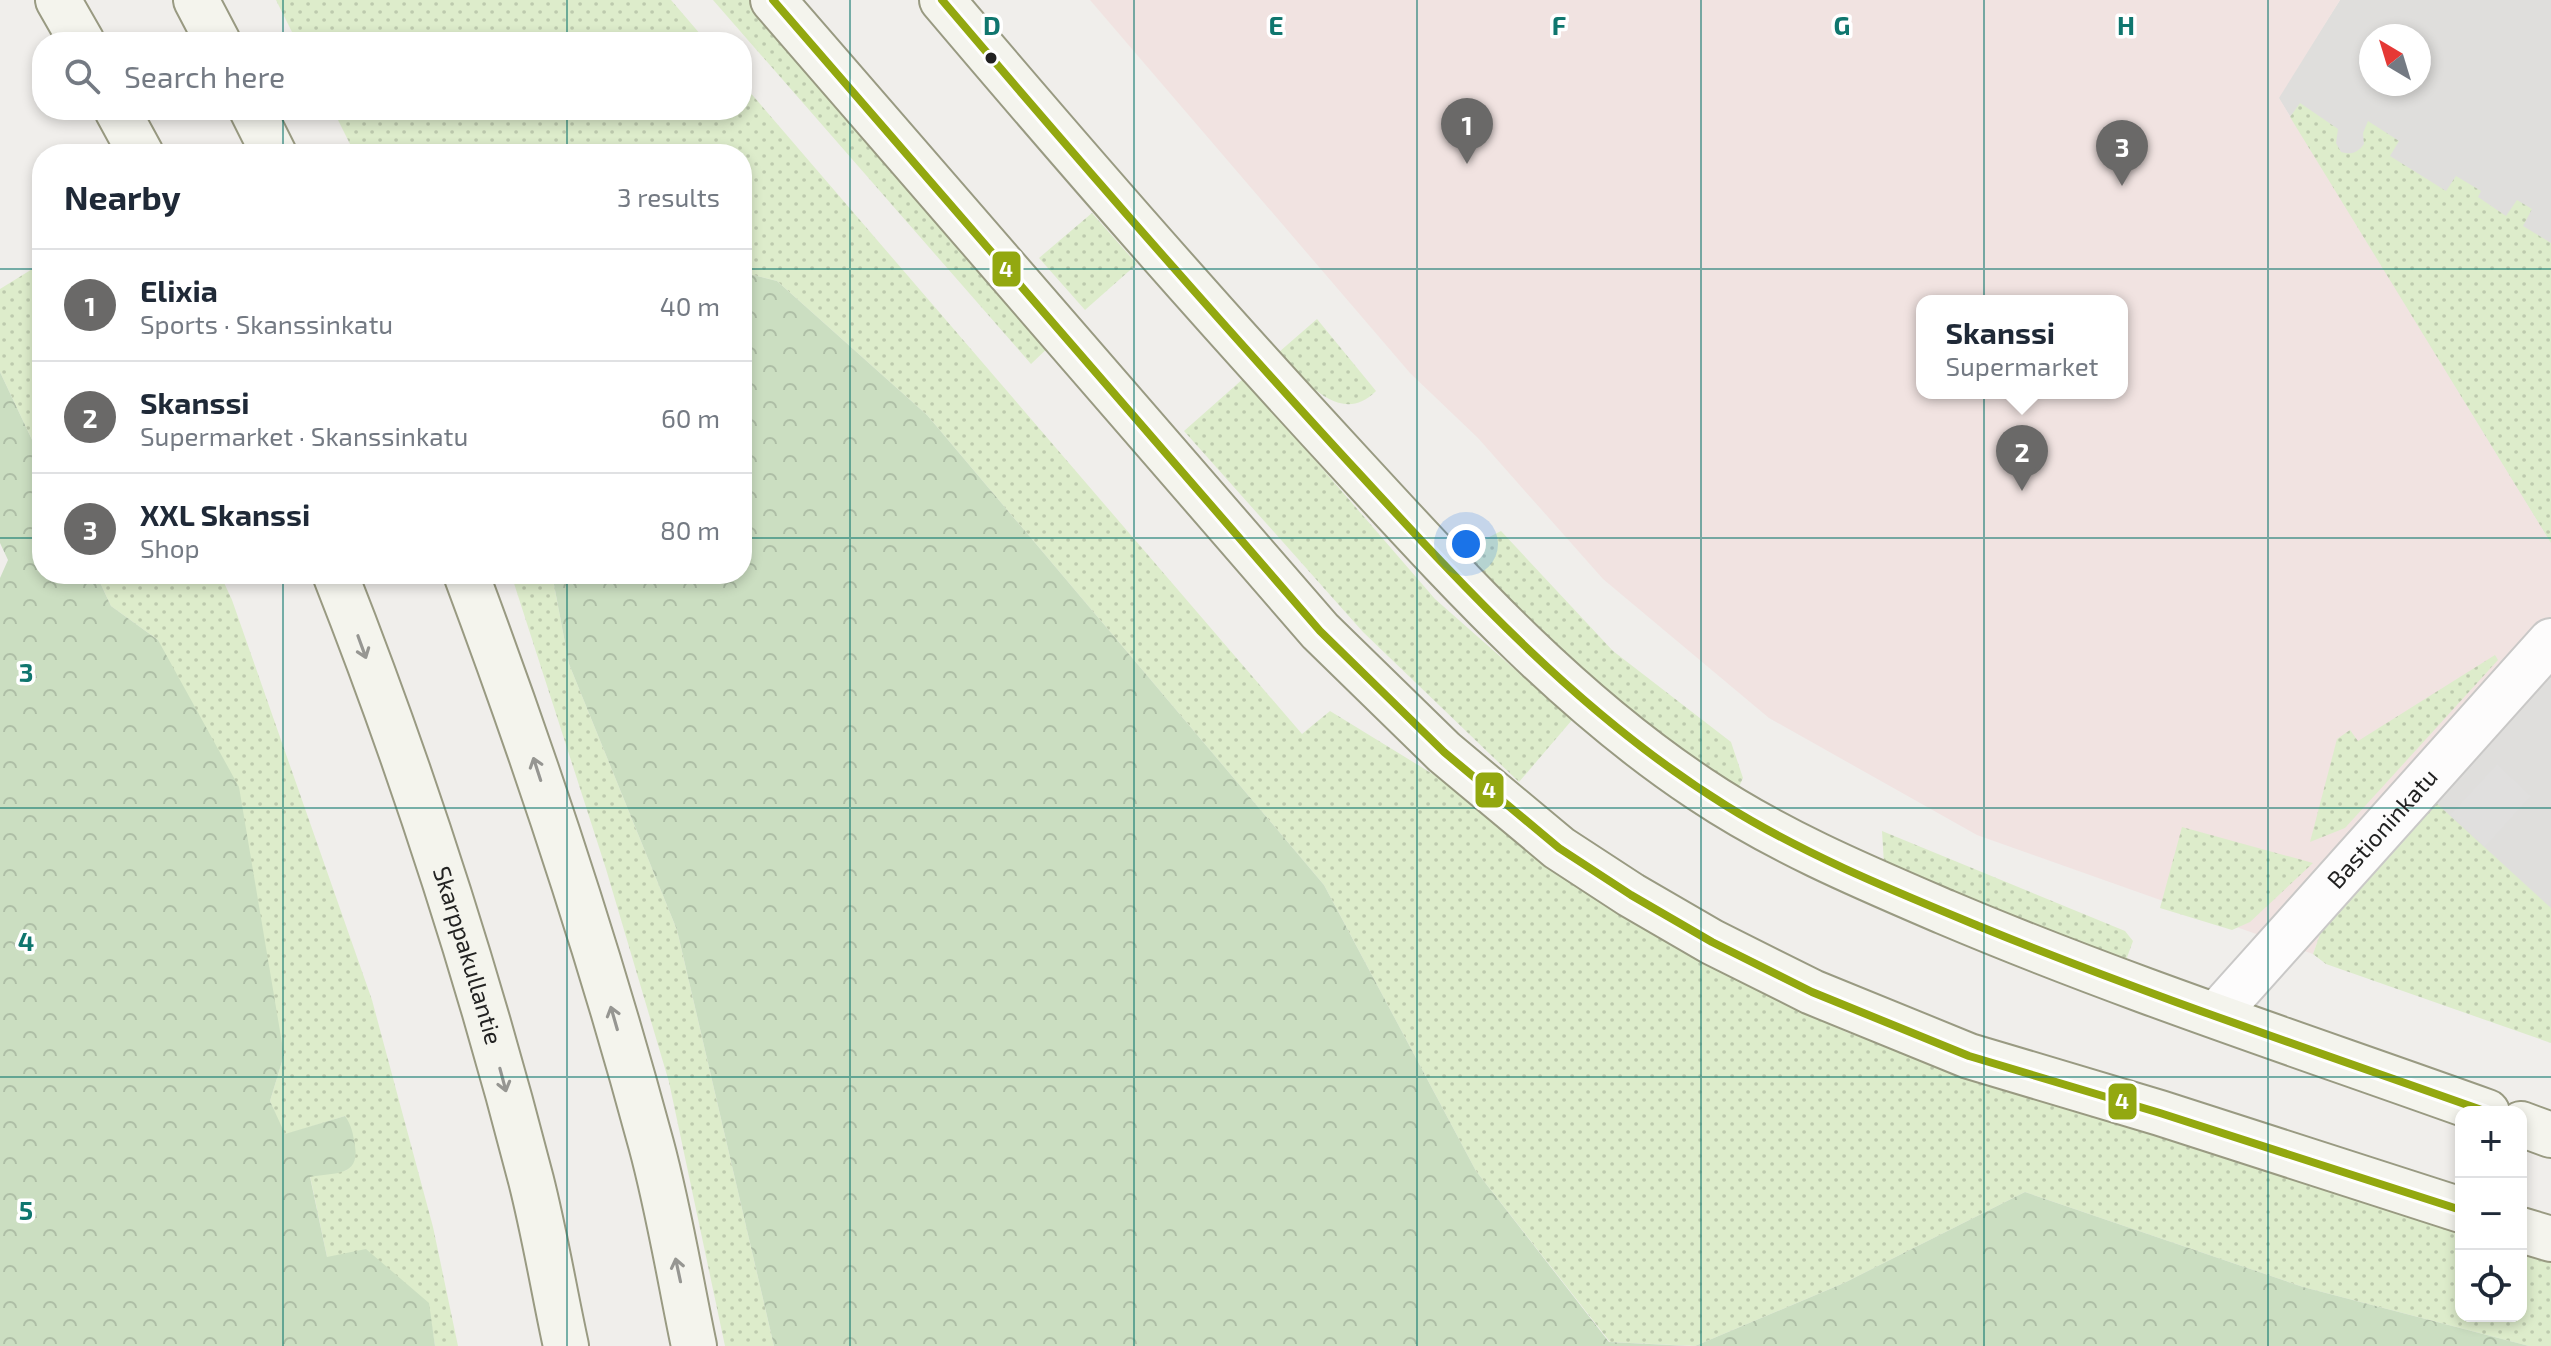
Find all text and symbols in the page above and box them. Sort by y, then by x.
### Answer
text: D [983,9,1001,40]
text: E [1268,9,1284,40]
text: F [1552,9,1566,40]
text: G [1834,9,1850,40]
text: H [2117,9,2135,40]
north arrow [2359,24,2431,96]
search box [32,32,752,120]
unlabelled marker [983,50,999,66]
icon: search [60,54,104,98]
text: Search here [124,58,285,94]
pin: 1 [1441,98,1493,164]
pin: 3 [2096,120,2148,186]
text: Nearby [64,176,181,217]
text: 3 results [617,181,720,212]
line badge: 4 [991,250,1022,288]
text: 4 [999,255,1013,281]
text: Elixia [140,272,218,308]
text: 1 [84,290,96,321]
text: 40 m [660,290,720,321]
popup [1916,295,2128,399]
text: Sports · Skanssinkatu [140,308,393,339]
text: Skanssi [1945,314,2055,350]
text: Supermarket [1945,350,2099,381]
text: Skanssi [140,384,250,420]
text: 2 [82,402,98,433]
text: 60 m [661,402,720,433]
text: Supermarket · Skanssinkatu [140,420,468,451]
pin: 2 [1996,425,2048,491]
text: XXL Skanssi [140,496,310,532]
text: 3 [83,514,97,545]
text: 80 m [660,514,720,545]
your location [1446,524,1486,564]
text: Shop [140,532,200,563]
one-way arrow [356,634,371,659]
text: 3 [19,656,33,687]
one-way arrow [529,757,544,783]
street label: Bastioninkatu [2320,762,2443,894]
line badge: 4 [1474,771,1505,809]
text: 4 [1482,776,1496,802]
street label: Skarppakullantie [428,862,509,1048]
text: 4 [18,925,34,956]
one-way arrow [606,1005,621,1031]
one-way arrow [497,1067,512,1093]
line badge: 4 [2107,1082,2138,1121]
text: 4 [2115,1087,2129,1113]
map controls [2455,1106,2527,1322]
button: + [2455,1106,2527,1178]
button: − [2455,1178,2527,1250]
text: 5 [19,1194,33,1225]
button: locate [2455,1250,2527,1322]
one-way arrow [670,1257,685,1283]

